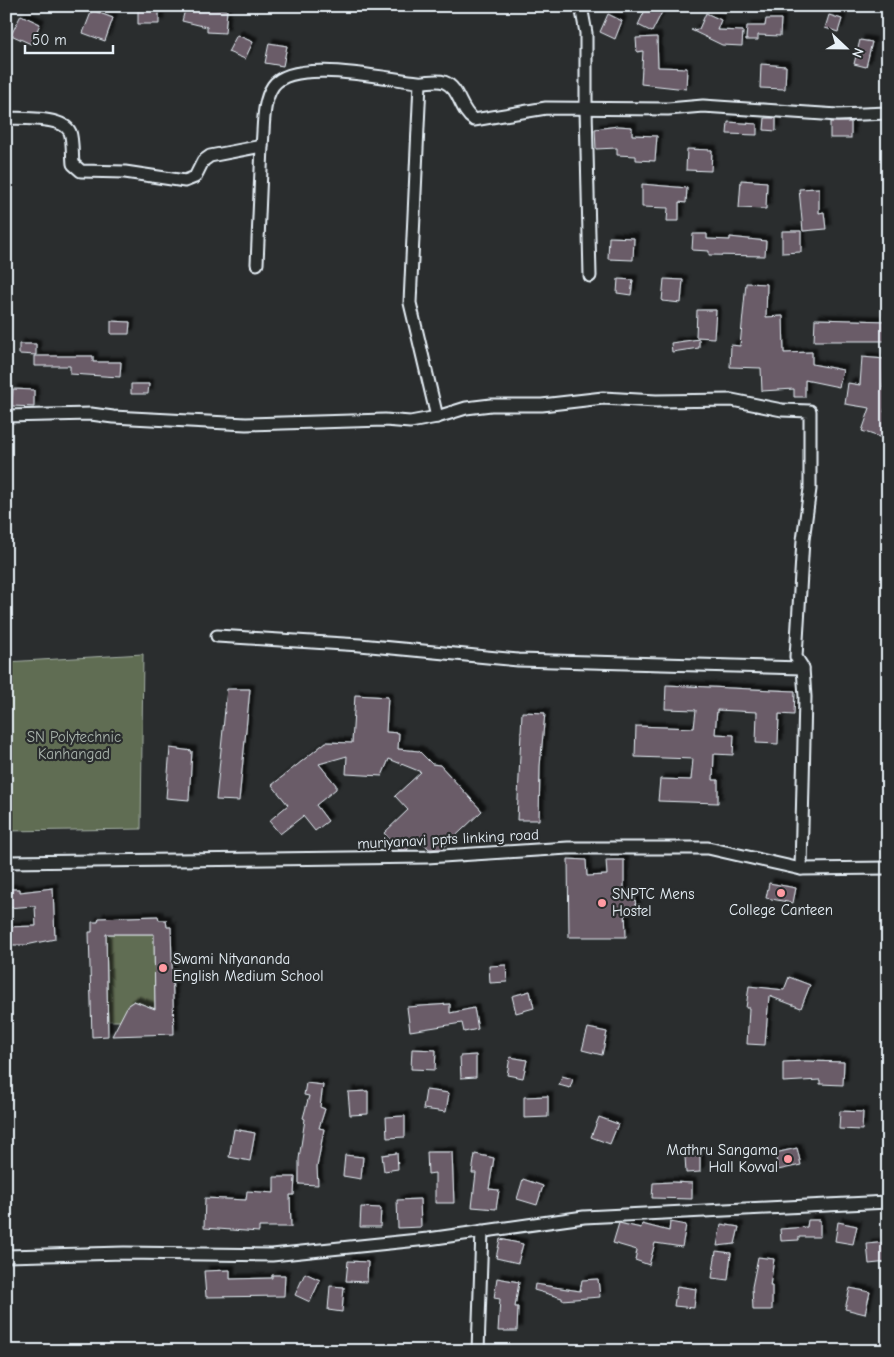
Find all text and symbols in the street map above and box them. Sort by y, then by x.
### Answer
scale bar [25,22,112,54]
north arrow [822,22,872,72]
text: 50 m [32,31,67,49]
text: N [848,45,867,60]
park label: SN Polytechnic Kanhangad [27,728,121,763]
street label: muriyanavi ppts linking road [357,825,539,853]
place label: SNPTC Mens Hostel [612,885,694,920]
marker: College Canteen [775,887,787,899]
marker: SNPTC Mens Hostel [596,897,608,909]
place label: College Canteen [729,901,833,919]
place label: Swami Nityananda English Medium School [173,950,324,985]
marker: Swami Nityananda English Medium School [157,962,169,974]
place label: Mathru Sangama Hall Kovval [667,1141,778,1176]
marker: Mathru Sangama Hall Kovval [782,1153,794,1165]

